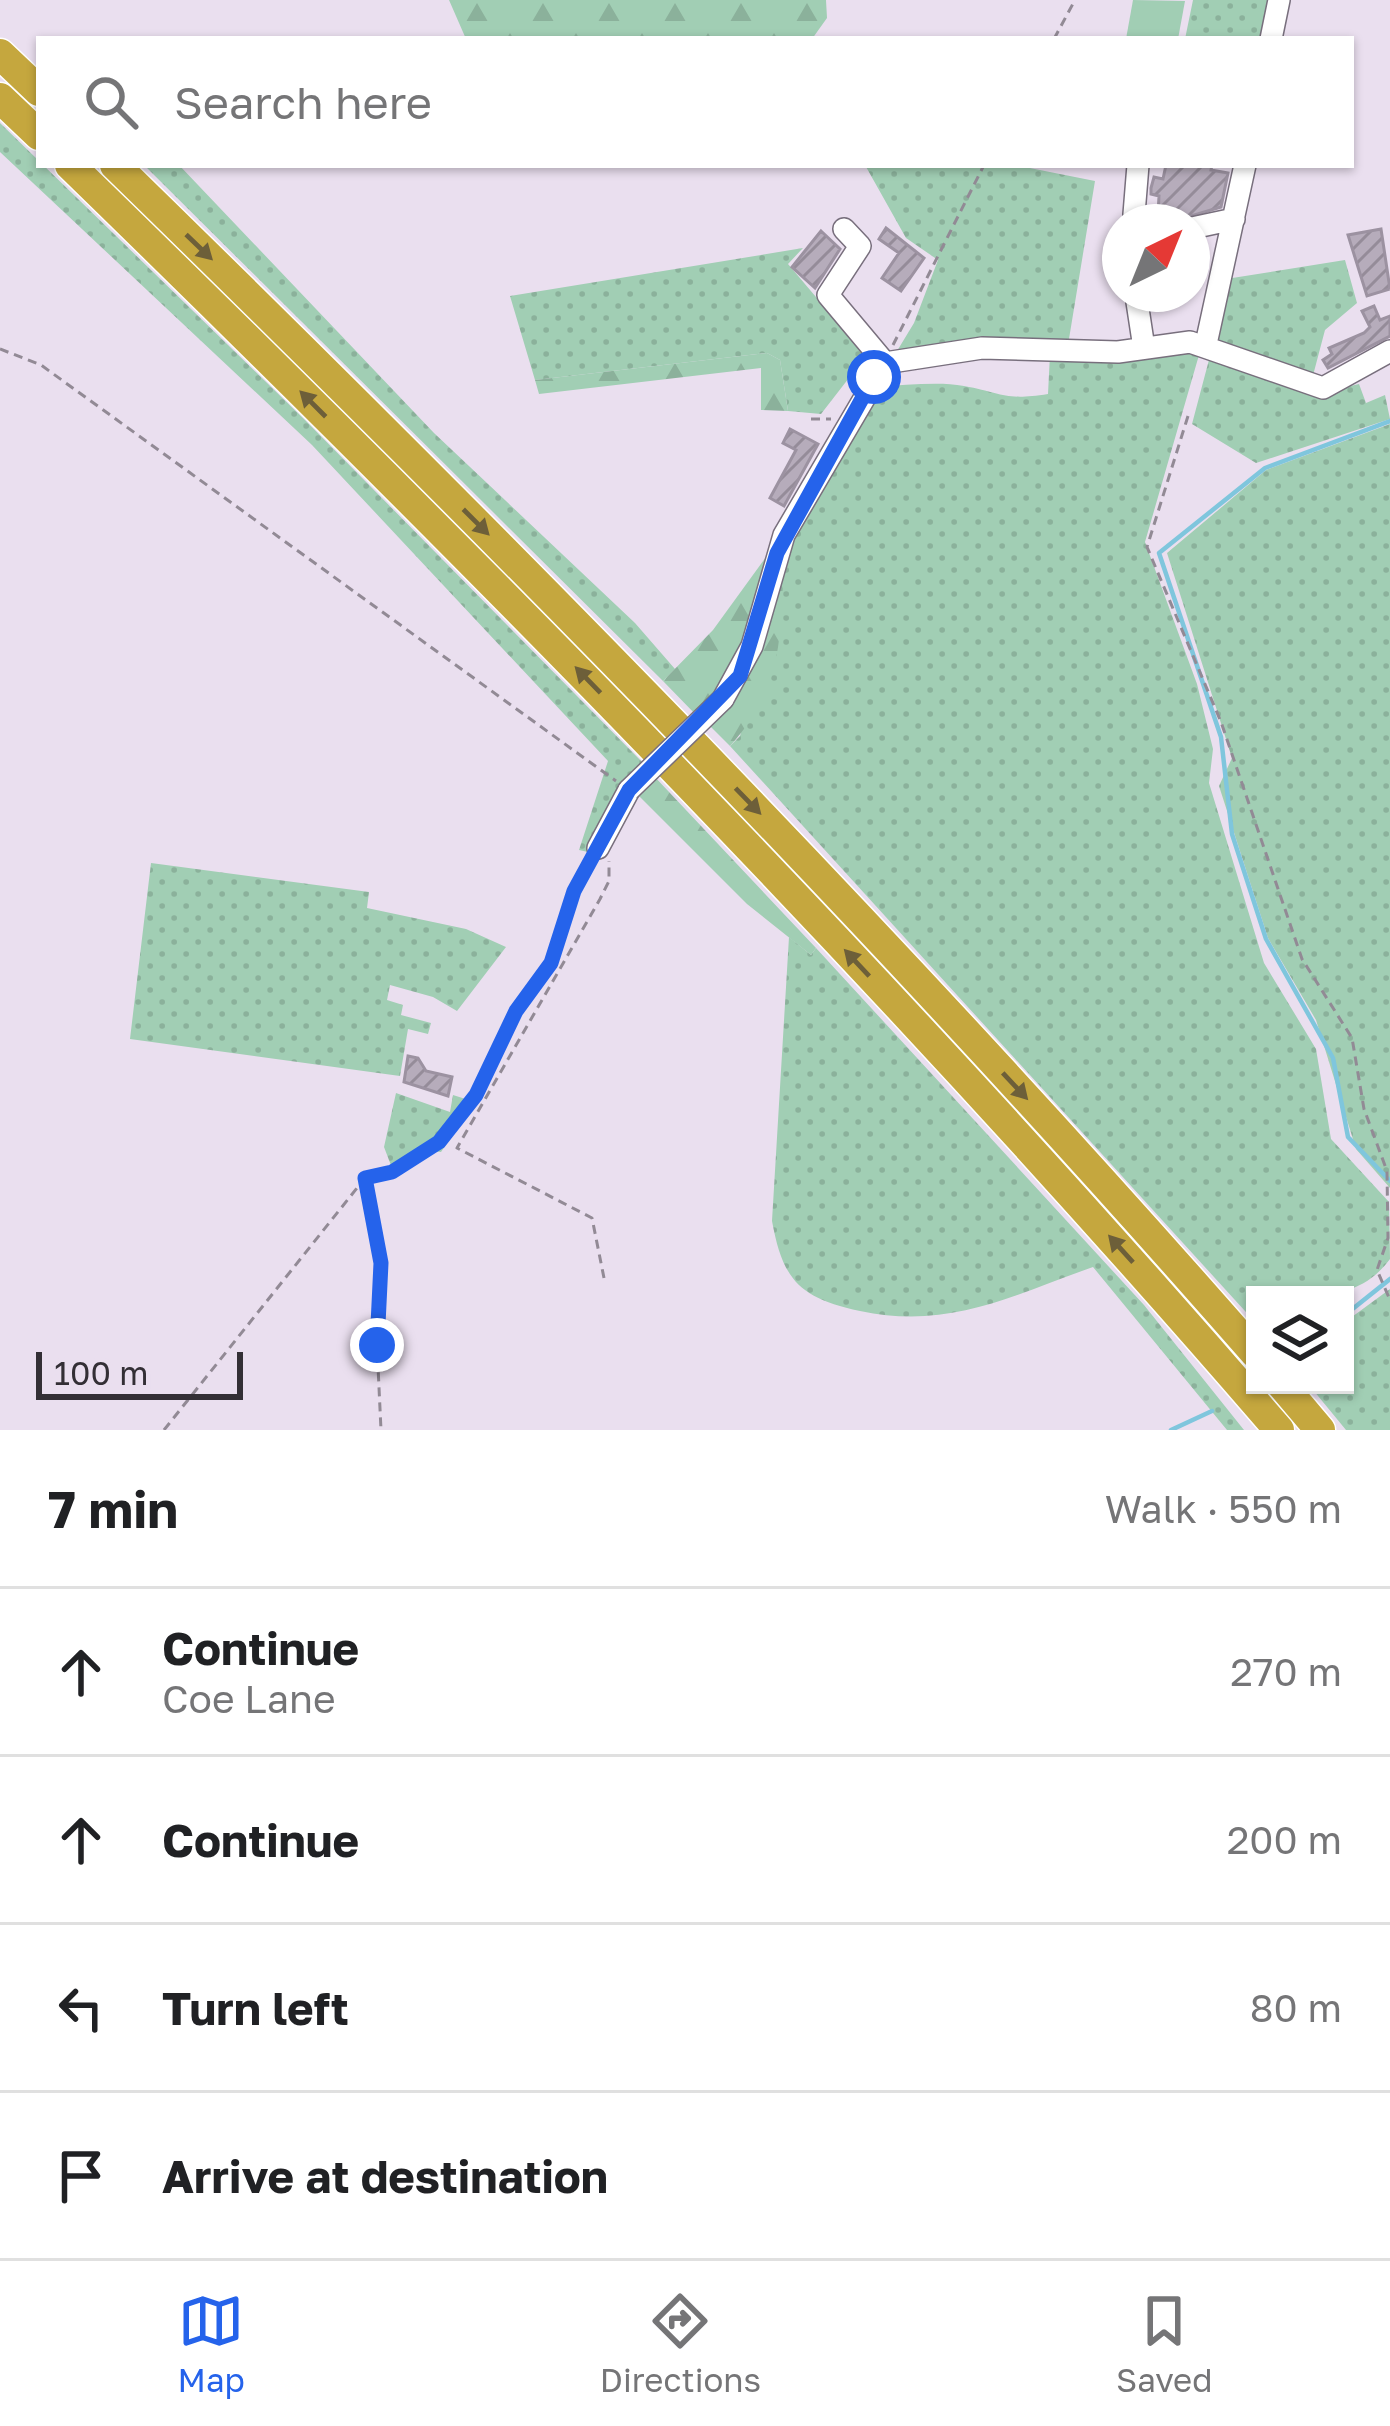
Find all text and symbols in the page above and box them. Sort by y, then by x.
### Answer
search box [36,36,1354,168]
icon: search [78,69,144,135]
text: Search here [174,75,432,129]
north arrow [1102,204,1210,312]
one-way arrow [184,232,213,260]
route start [847,350,901,404]
one-way arrow [299,390,328,418]
one-way arrow [461,507,490,535]
one-way arrow [574,666,602,694]
one-way arrow [734,786,762,815]
one-way arrow [844,948,871,977]
one-way arrow [1000,1071,1028,1100]
one-way arrow [1108,1235,1135,1264]
map controls [1246,1286,1354,1394]
button: layers [1246,1286,1354,1394]
route end [350,1318,404,1372]
scale bar [36,1346,243,1399]
text: 100 m [54,1353,148,1392]
text: 7 min [48,1478,178,1539]
text: Walk · 550 m [1105,1485,1342,1532]
text: Continue [162,1621,359,1675]
icon: ahead [48,1639,114,1705]
text: 270 m [1230,1648,1342,1695]
text: Coe Lane [162,1675,336,1722]
icon: ahead [48,1807,114,1873]
text: Continue [162,1813,359,1867]
text: 200 m [1227,1816,1342,1863]
icon: left [48,1975,114,2041]
text: Turn left [162,1981,349,2035]
text: 80 m [1250,1984,1342,2031]
icon: arrive [48,2143,114,2209]
text: Arrive at destination [162,2149,608,2203]
tab: Map [178,2288,245,2399]
tab: Directions [600,2288,761,2399]
tab: Saved [1116,2288,1212,2399]

